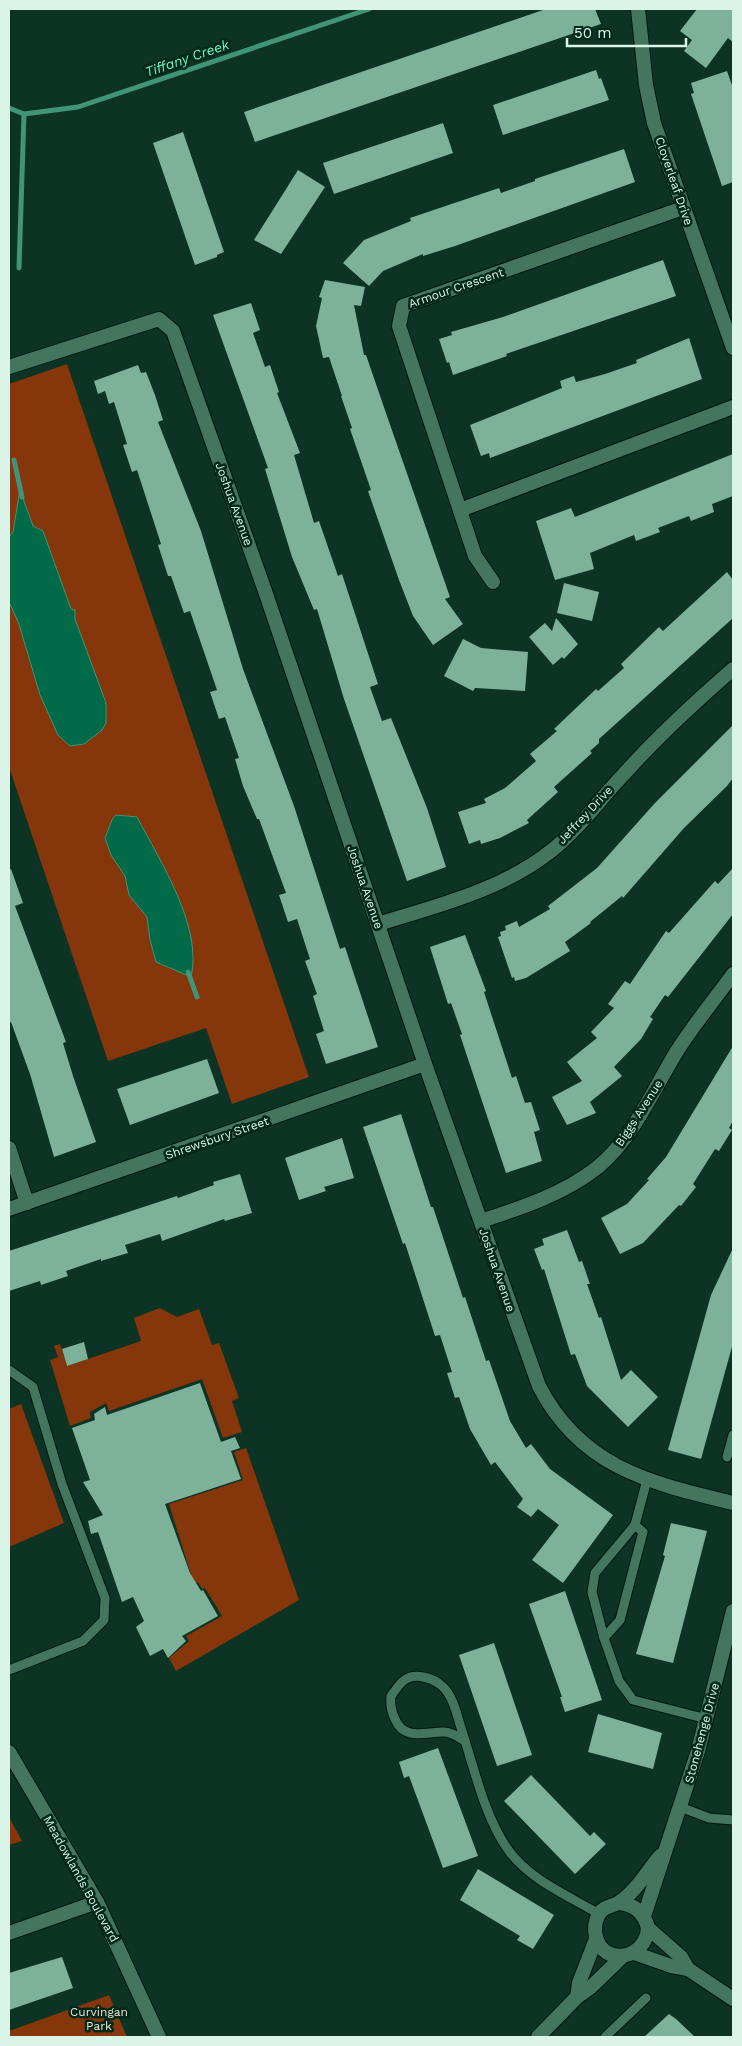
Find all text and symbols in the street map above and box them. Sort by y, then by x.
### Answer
scale bar [567,15,686,47]
text: 50 m [574,24,611,42]
water label: Tiffany Creek [143,36,232,80]
street label: Cloverleaf Drive [652,135,696,227]
street label: Armour Crescent [407,265,505,311]
street label: Joshua Avenue [212,460,256,548]
street label: Jeffrey Drive [555,783,615,847]
street label: Joshua Avenue [344,843,386,931]
street label: Biggs Avenue [612,1077,666,1149]
street label: Shrewsbury Street [163,1114,271,1162]
street label: Joshua Avenue [476,1226,518,1314]
street label: Stonehenge Drive [682,1681,722,1785]
street label: Meadowlands Boulevard [40,1813,122,1945]
park label: Curvingan Park [70,2005,128,2033]

